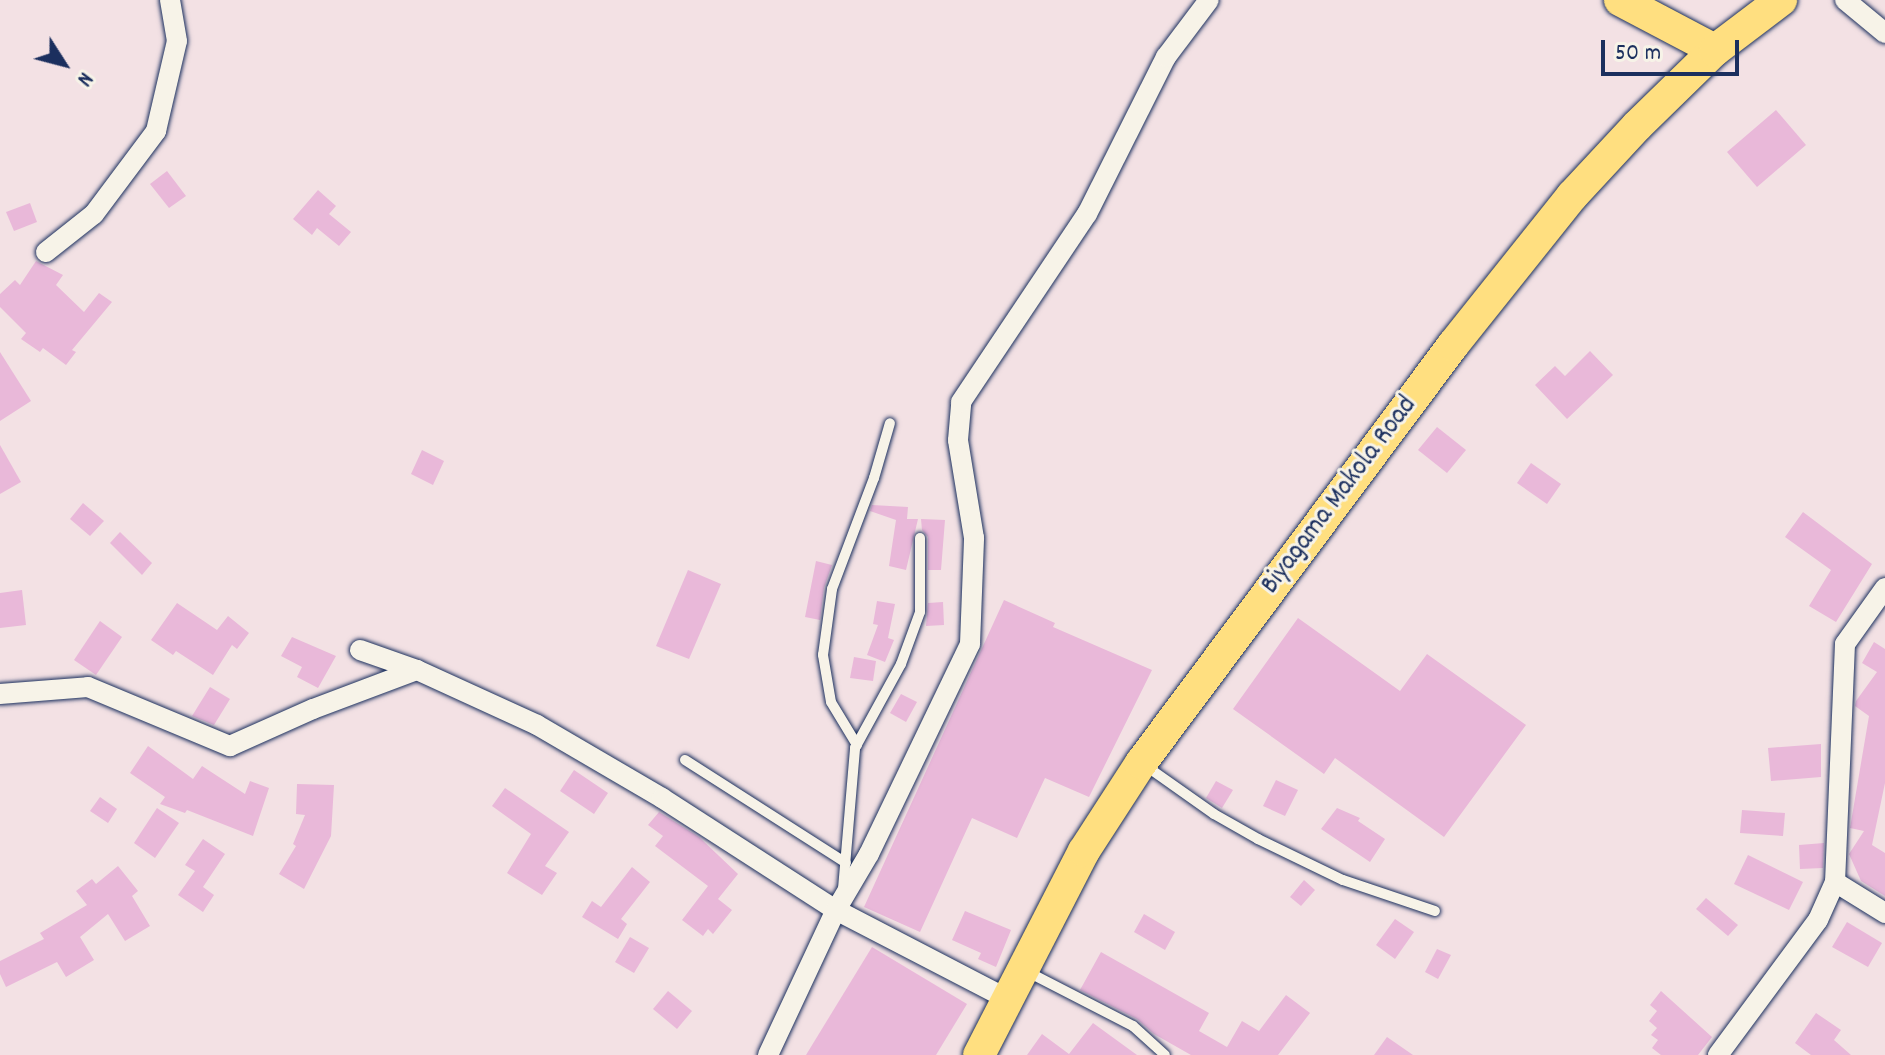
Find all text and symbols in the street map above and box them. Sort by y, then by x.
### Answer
north arrow [24,24,104,104]
scale bar [1605,24,1743,74]
text: 50 m [1615,37,1661,71]
text: N [68,65,100,92]
street label: Biyagama Makola Road [1255,390,1425,602]

